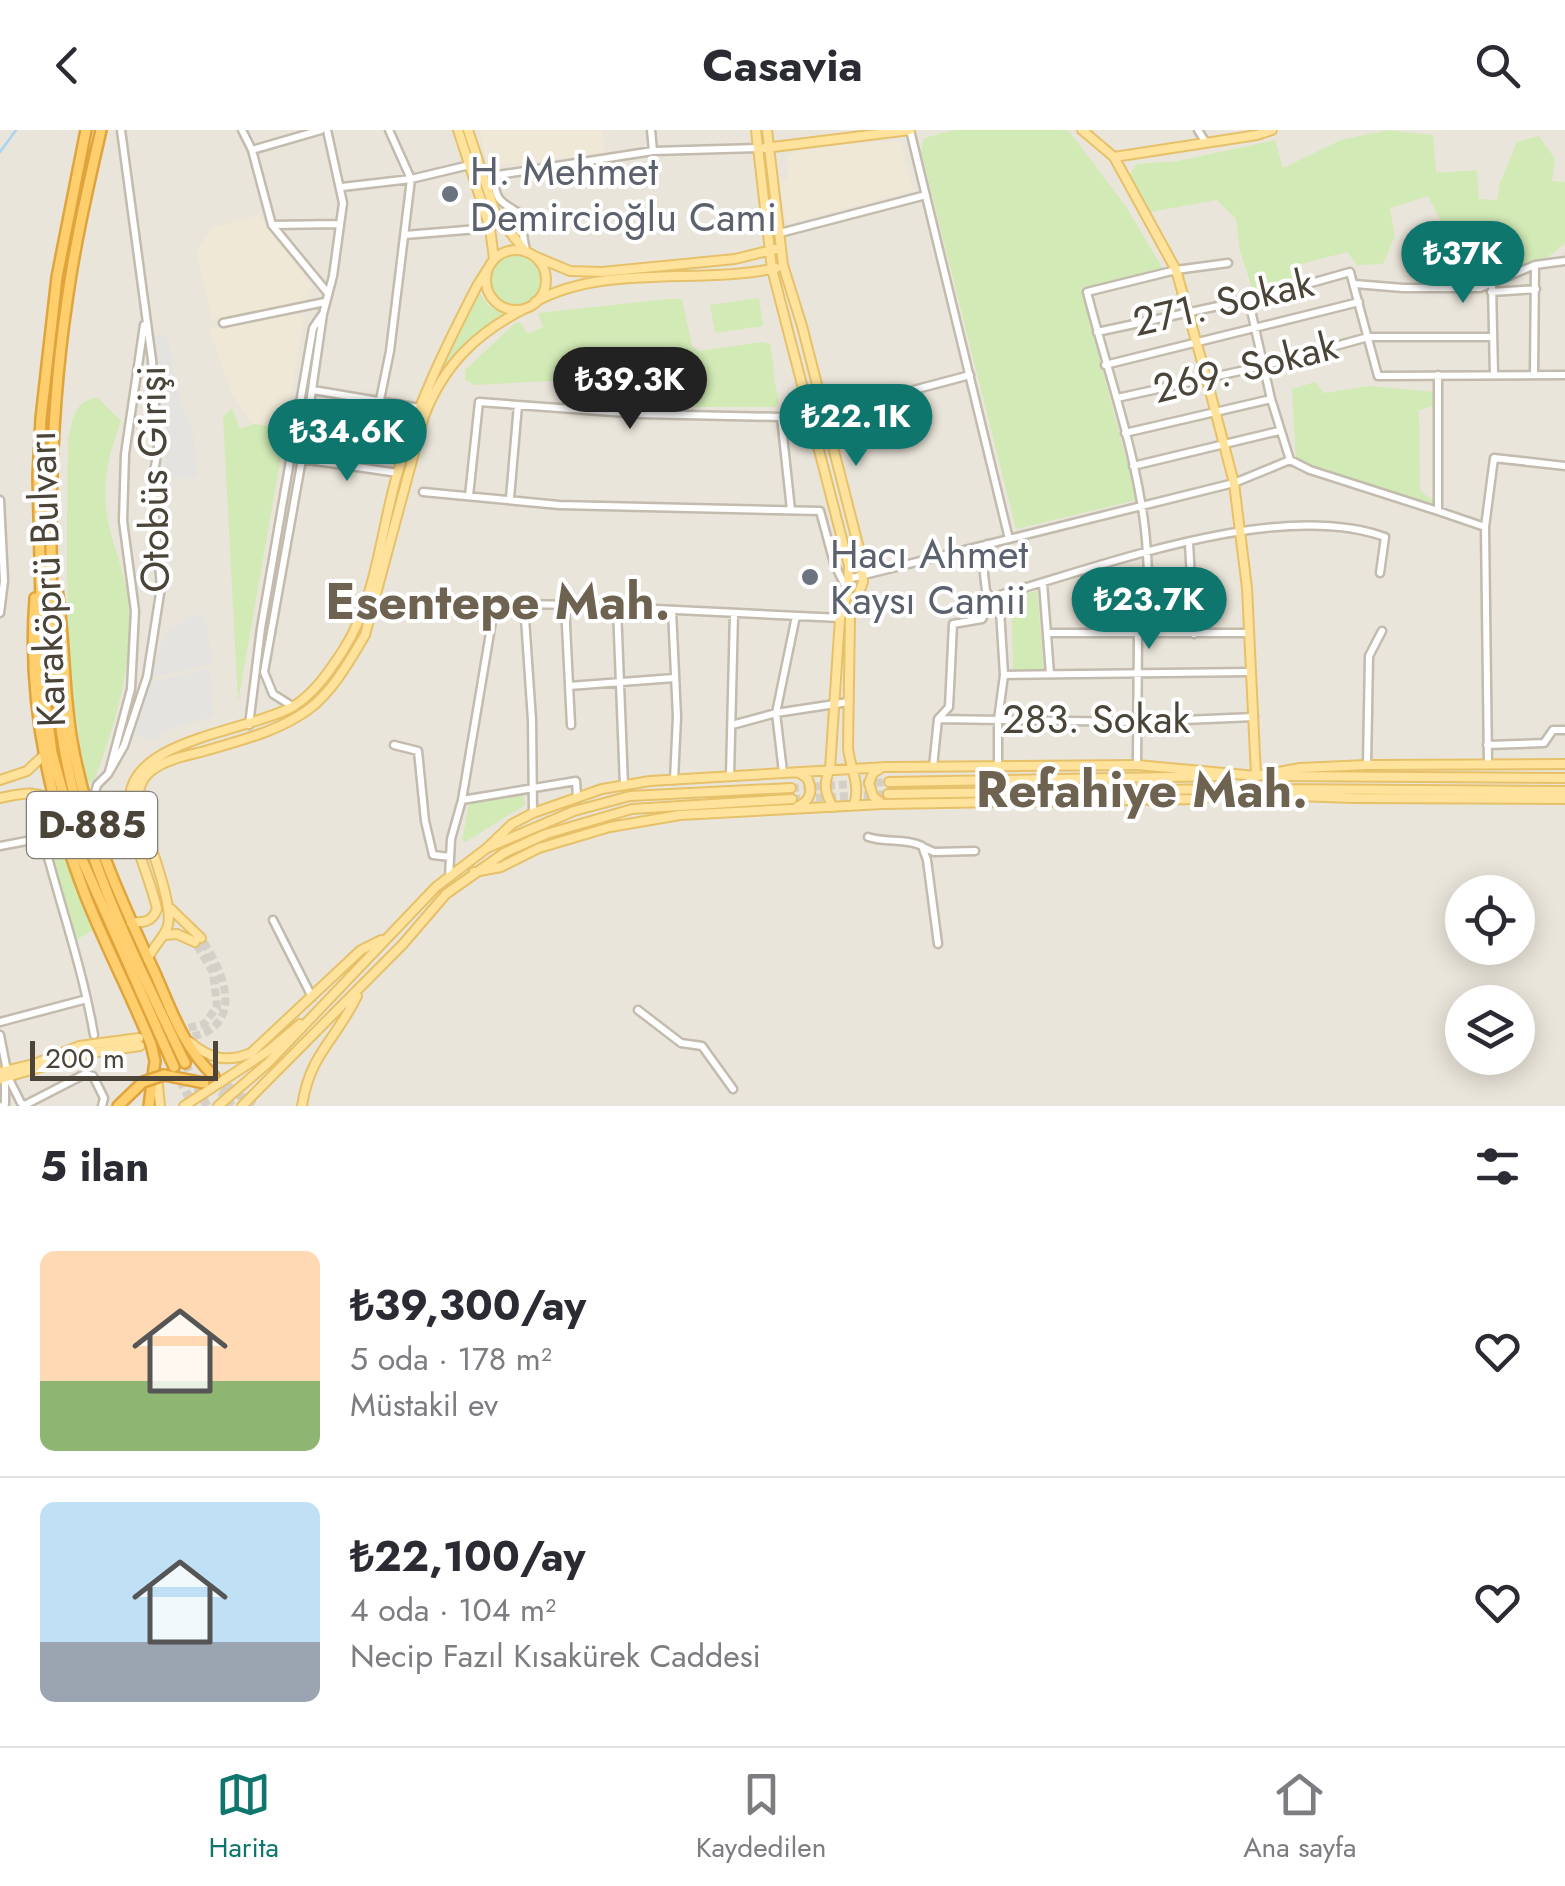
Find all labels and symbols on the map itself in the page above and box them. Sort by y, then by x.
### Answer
place label: H. Mehmet Demircioğlu Cami [470,142,777,246]
marker: H. Mehmet Demircioğlu Cami [439,183,461,205]
pin: ₺37K [1404,221,1522,306]
street label: 271. Sokak [1127,253,1320,351]
street label: 269. Sokak [1147,316,1344,418]
pin: ₺39.3K [549,347,711,432]
street label: Otobüs Girişi [122,365,184,593]
pin: ₺22.1K [775,384,937,469]
pin: ₺34.6K [266,399,428,484]
street label: Karaköprü Bulvarı [12,430,80,728]
place label: Hacı Ahmet Kaysı Camii [830,525,1029,629]
district label: Esentepe Mah. [325,565,671,638]
marker: Hacı Ahmet Kaysı Camii [799,566,821,588]
pin: ₺23.7K [1068,567,1230,652]
street label: 283. Sokak [1002,690,1190,748]
district label: Refahiye Mah. [976,753,1308,826]
road number: D-885 [27,792,157,858]
scale bar [30,1036,218,1080]

